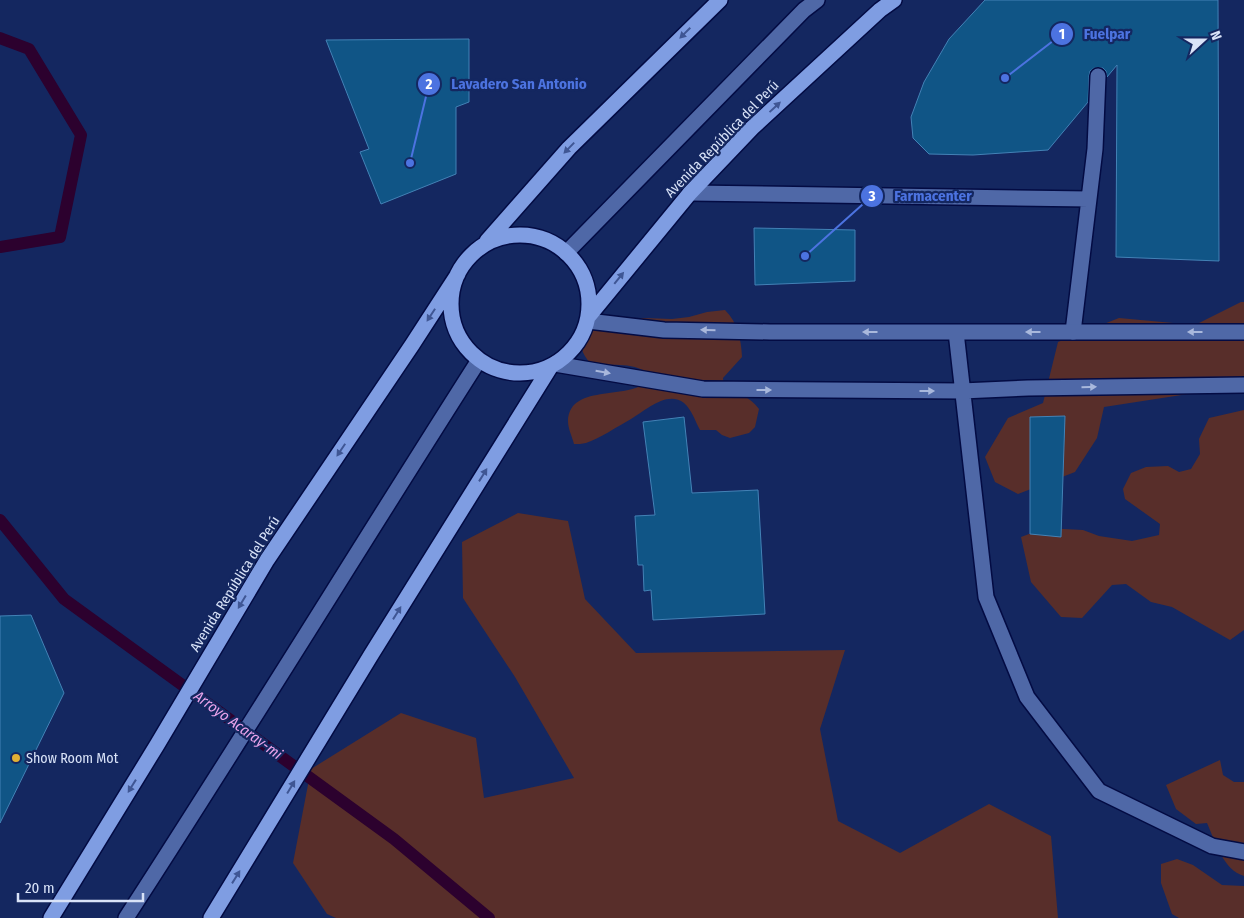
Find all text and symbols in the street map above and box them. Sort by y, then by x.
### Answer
north arrow [1179,15,1229,65]
callout: Fuelpar [1049,19,1141,49]
text: 1 [1059,25,1065,43]
text: Fuelpar [1084,25,1131,43]
one-way arrow [679,27,691,39]
text: N [1206,29,1225,42]
callout: Lavadero San Antonio [416,69,597,99]
text: 2 [425,75,433,93]
text: Lavadero San Antonio [451,75,587,93]
street label: Avenida República del Perú [662,77,782,201]
one-way arrow [769,101,782,112]
one-way arrow [563,142,575,154]
callout: Farmacenter [859,181,981,211]
text: 3 [867,187,876,205]
text: Farmacenter [894,187,972,205]
one-way arrow [614,272,625,285]
one-way arrow [427,308,436,321]
one-way arrow [700,326,716,334]
one-way arrow [862,328,878,336]
one-way arrow [1025,328,1041,336]
one-way arrow [1187,328,1203,336]
one-way arrow [596,369,612,377]
one-way arrow [1081,383,1097,391]
one-way arrow [756,386,772,394]
one-way arrow [919,387,935,395]
one-way arrow [336,443,346,457]
one-way arrow [478,469,487,482]
street label: Avenida República del Perú [186,513,284,655]
one-way arrow [237,596,246,609]
one-way arrow [392,607,401,620]
water label: Arroyo Acaray-mi [189,686,286,763]
place label: Show Room Mot [26,750,119,767]
marker: Show Room Mot [10,752,22,764]
one-way arrow [127,780,136,793]
one-way arrow [287,780,296,793]
scale bar [18,870,142,902]
one-way arrow [232,870,241,883]
text: 20 m [25,879,55,897]

